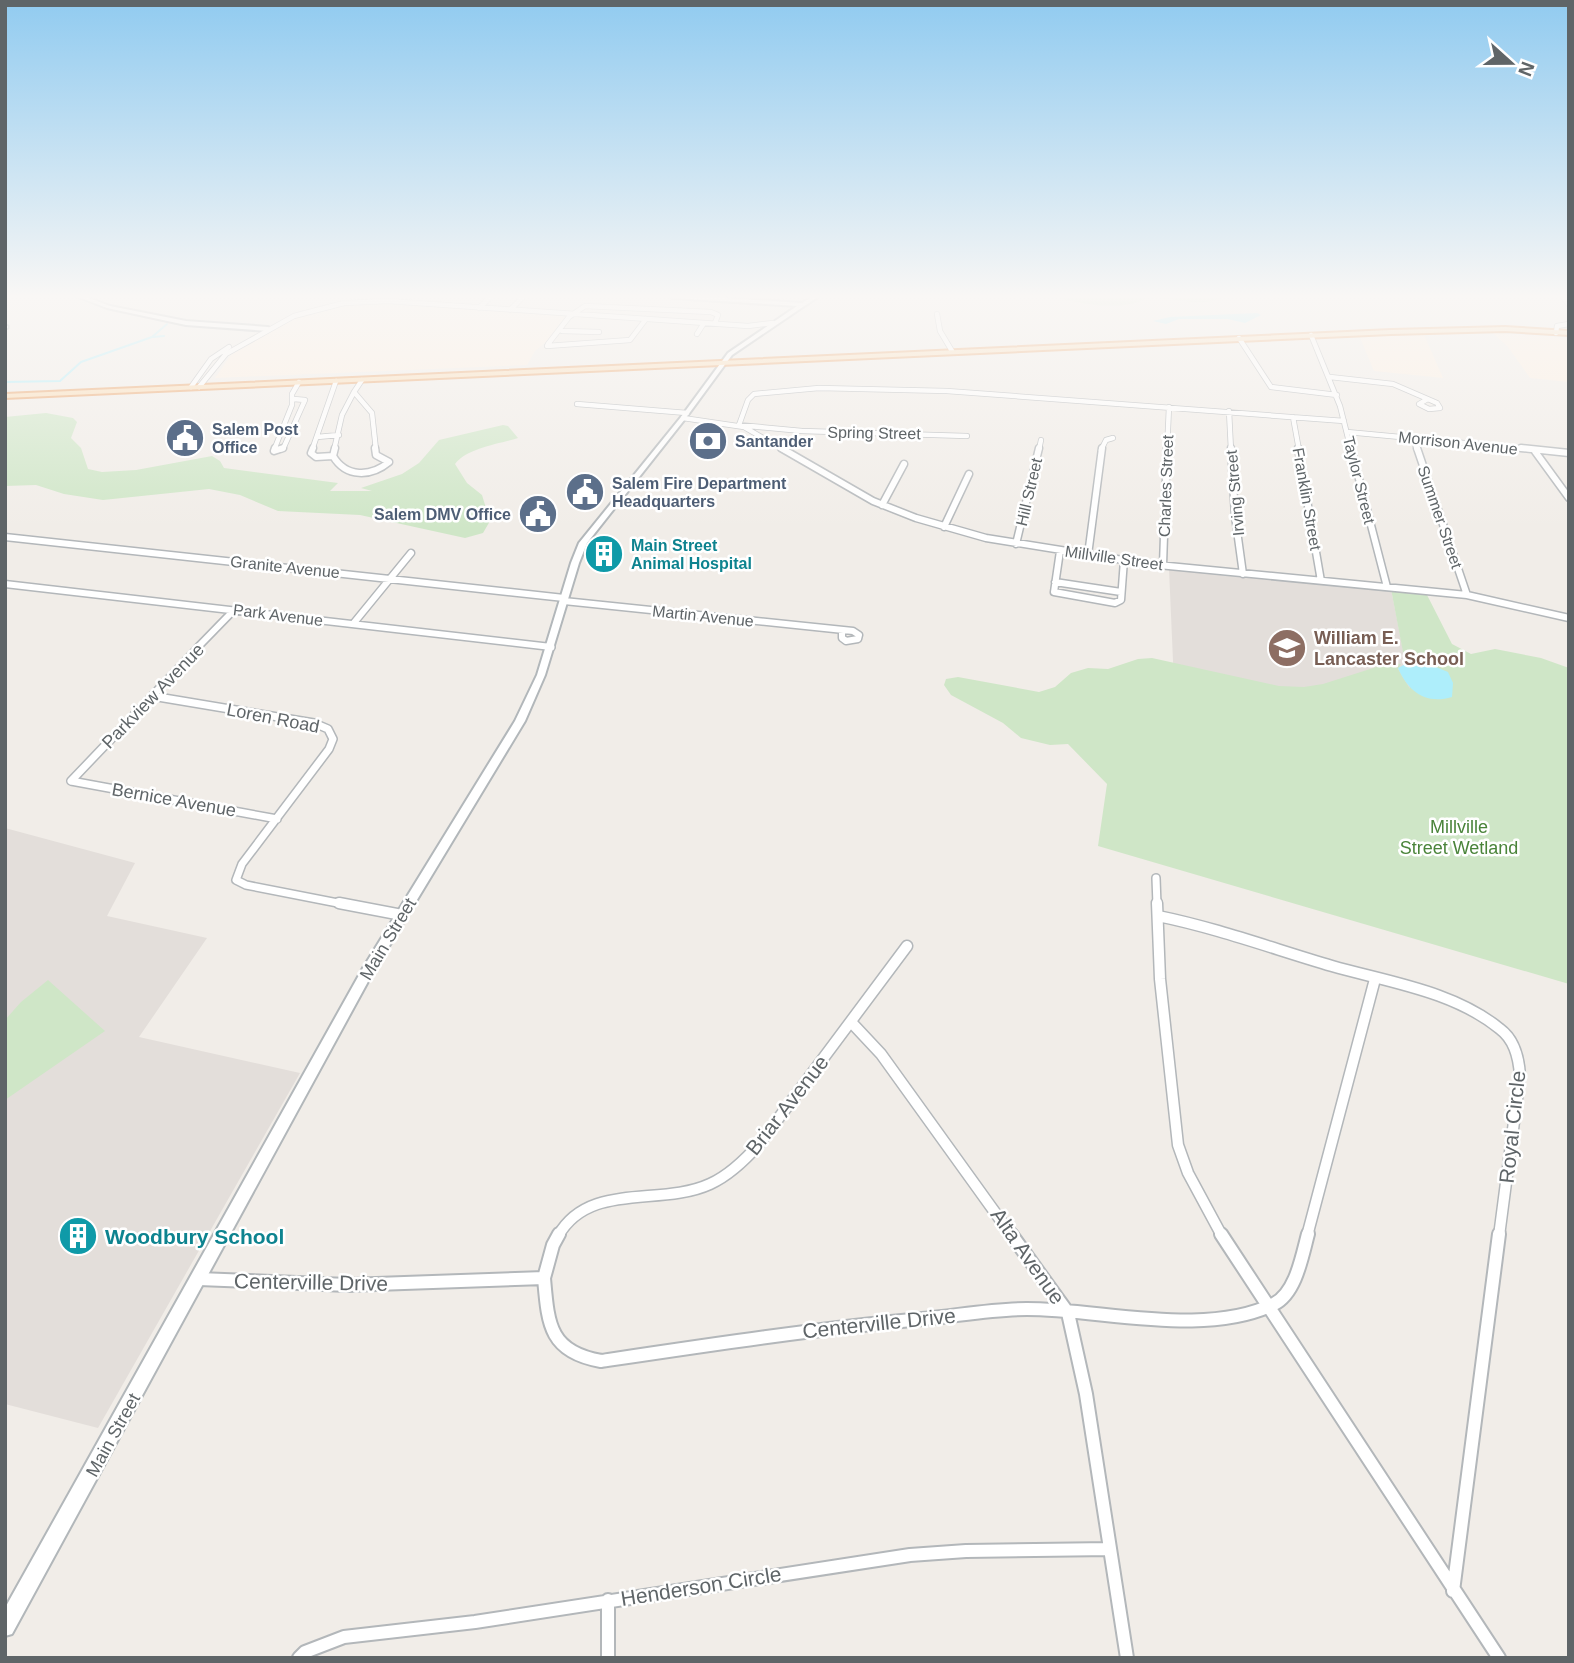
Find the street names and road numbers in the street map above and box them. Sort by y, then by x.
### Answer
street label: Spring Street [827,424,921,442]
street label: Morrison Avenue [1398,428,1519,458]
street label: Charles Street [1156,434,1176,537]
street label: Taylor Street [1340,434,1378,526]
street label: Franklin Street [1290,446,1324,552]
street label: Irving Street [1223,449,1247,537]
street label: Hill Street [1013,456,1045,528]
street label: Summer Street [1414,463,1466,571]
street label: Millville Street [1064,543,1165,573]
street label: Granite Avenue [229,553,341,581]
street label: Park Avenue [232,601,324,629]
street label: Martin Avenue [651,602,755,630]
street label: Parkview Avenue [98,640,208,752]
street label: Loren Road [225,699,321,737]
street label: Bernice Avenue [110,779,238,821]
street label: Main Street [356,894,420,984]
street label: Briar Avenue [741,1051,833,1159]
street label: Royal Circle [1495,1070,1529,1184]
street label: Alta Avenue [987,1204,1069,1308]
street label: Centerville Drive [234,1269,388,1295]
street label: Centerville Drive [801,1304,957,1342]
street label: Main Street [82,1390,144,1480]
street label: Henderson Circle [619,1562,783,1610]

